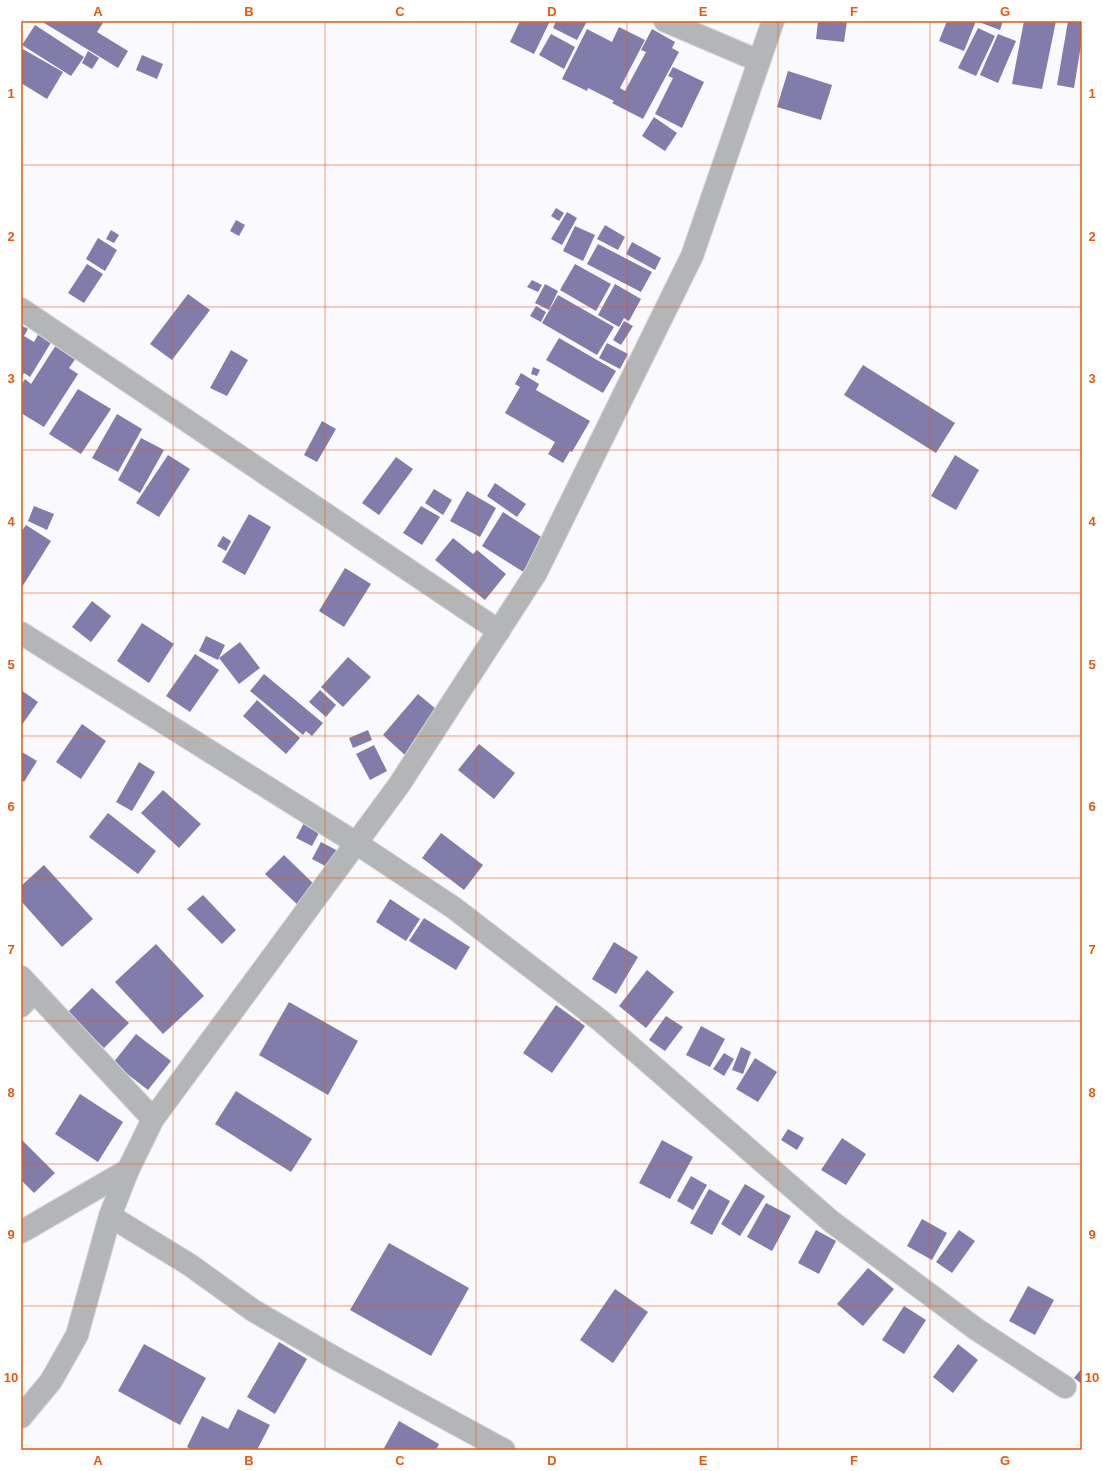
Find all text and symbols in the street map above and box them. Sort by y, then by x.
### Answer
text: A [93,4,103,19]
text: B [244,4,254,19]
text: C [395,4,405,19]
text: D [547,4,557,19]
text: E [699,4,708,19]
text: F [850,4,858,19]
text: G [1000,4,1010,19]
text: 1 [7,86,15,101]
text: 1 [1088,86,1096,101]
text: 2 [7,229,15,244]
text: 2 [1088,229,1096,244]
text: 3 [7,371,15,386]
text: 3 [1088,371,1096,386]
text: 4 [7,514,15,529]
text: 4 [1088,514,1096,529]
text: 5 [7,657,15,672]
text: 5 [1088,657,1096,672]
text: 6 [7,799,15,814]
text: 6 [1088,799,1096,814]
text: 7 [7,942,15,957]
text: 7 [1088,942,1096,957]
text: 8 [7,1085,15,1100]
text: 8 [1088,1085,1096,1100]
text: 9 [7,1227,15,1242]
text: 9 [1088,1227,1096,1242]
text: 10 [4,1370,18,1385]
text: 10 [1085,1370,1099,1385]
text: A [93,1453,103,1468]
text: B [244,1453,254,1468]
text: C [395,1453,405,1468]
text: D [547,1453,557,1468]
text: E [699,1453,708,1468]
text: F [850,1453,858,1468]
text: G [1000,1453,1010,1468]

